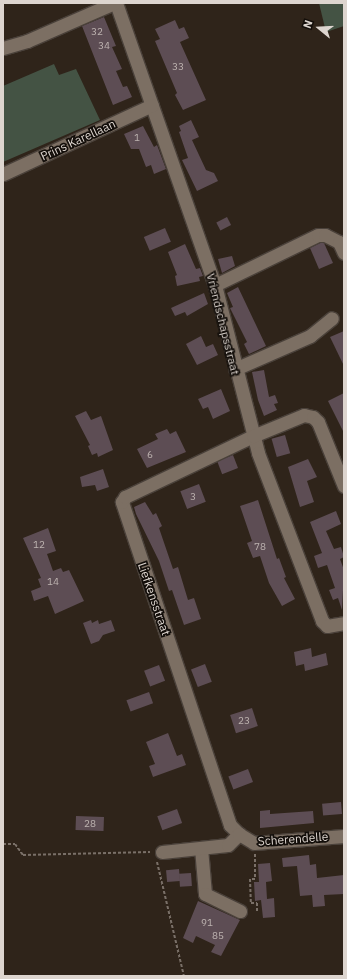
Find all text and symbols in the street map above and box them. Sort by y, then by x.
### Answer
north arrow [299,8,339,48]
text: N [300,18,315,30]
house number: 32 [91,26,103,38]
house number: 34 [98,40,110,52]
house number: 33 [172,61,184,73]
street label: Prins Karellaan [38,116,118,164]
house number: 1 [134,132,140,144]
street label: Vriendschapsstraat [203,272,243,376]
house number: 6 [147,449,153,461]
house number: 3 [190,491,196,503]
house number: 12 [33,539,45,551]
house number: 78 [254,541,266,553]
street label: Liefkensstraat [135,561,173,637]
house number: 14 [47,576,59,588]
house number: 23 [238,715,250,727]
house number: 28 [84,818,96,830]
street label: Scherendelle [257,829,329,849]
house number: 91 [201,917,213,929]
house number: 85 [212,930,224,942]

